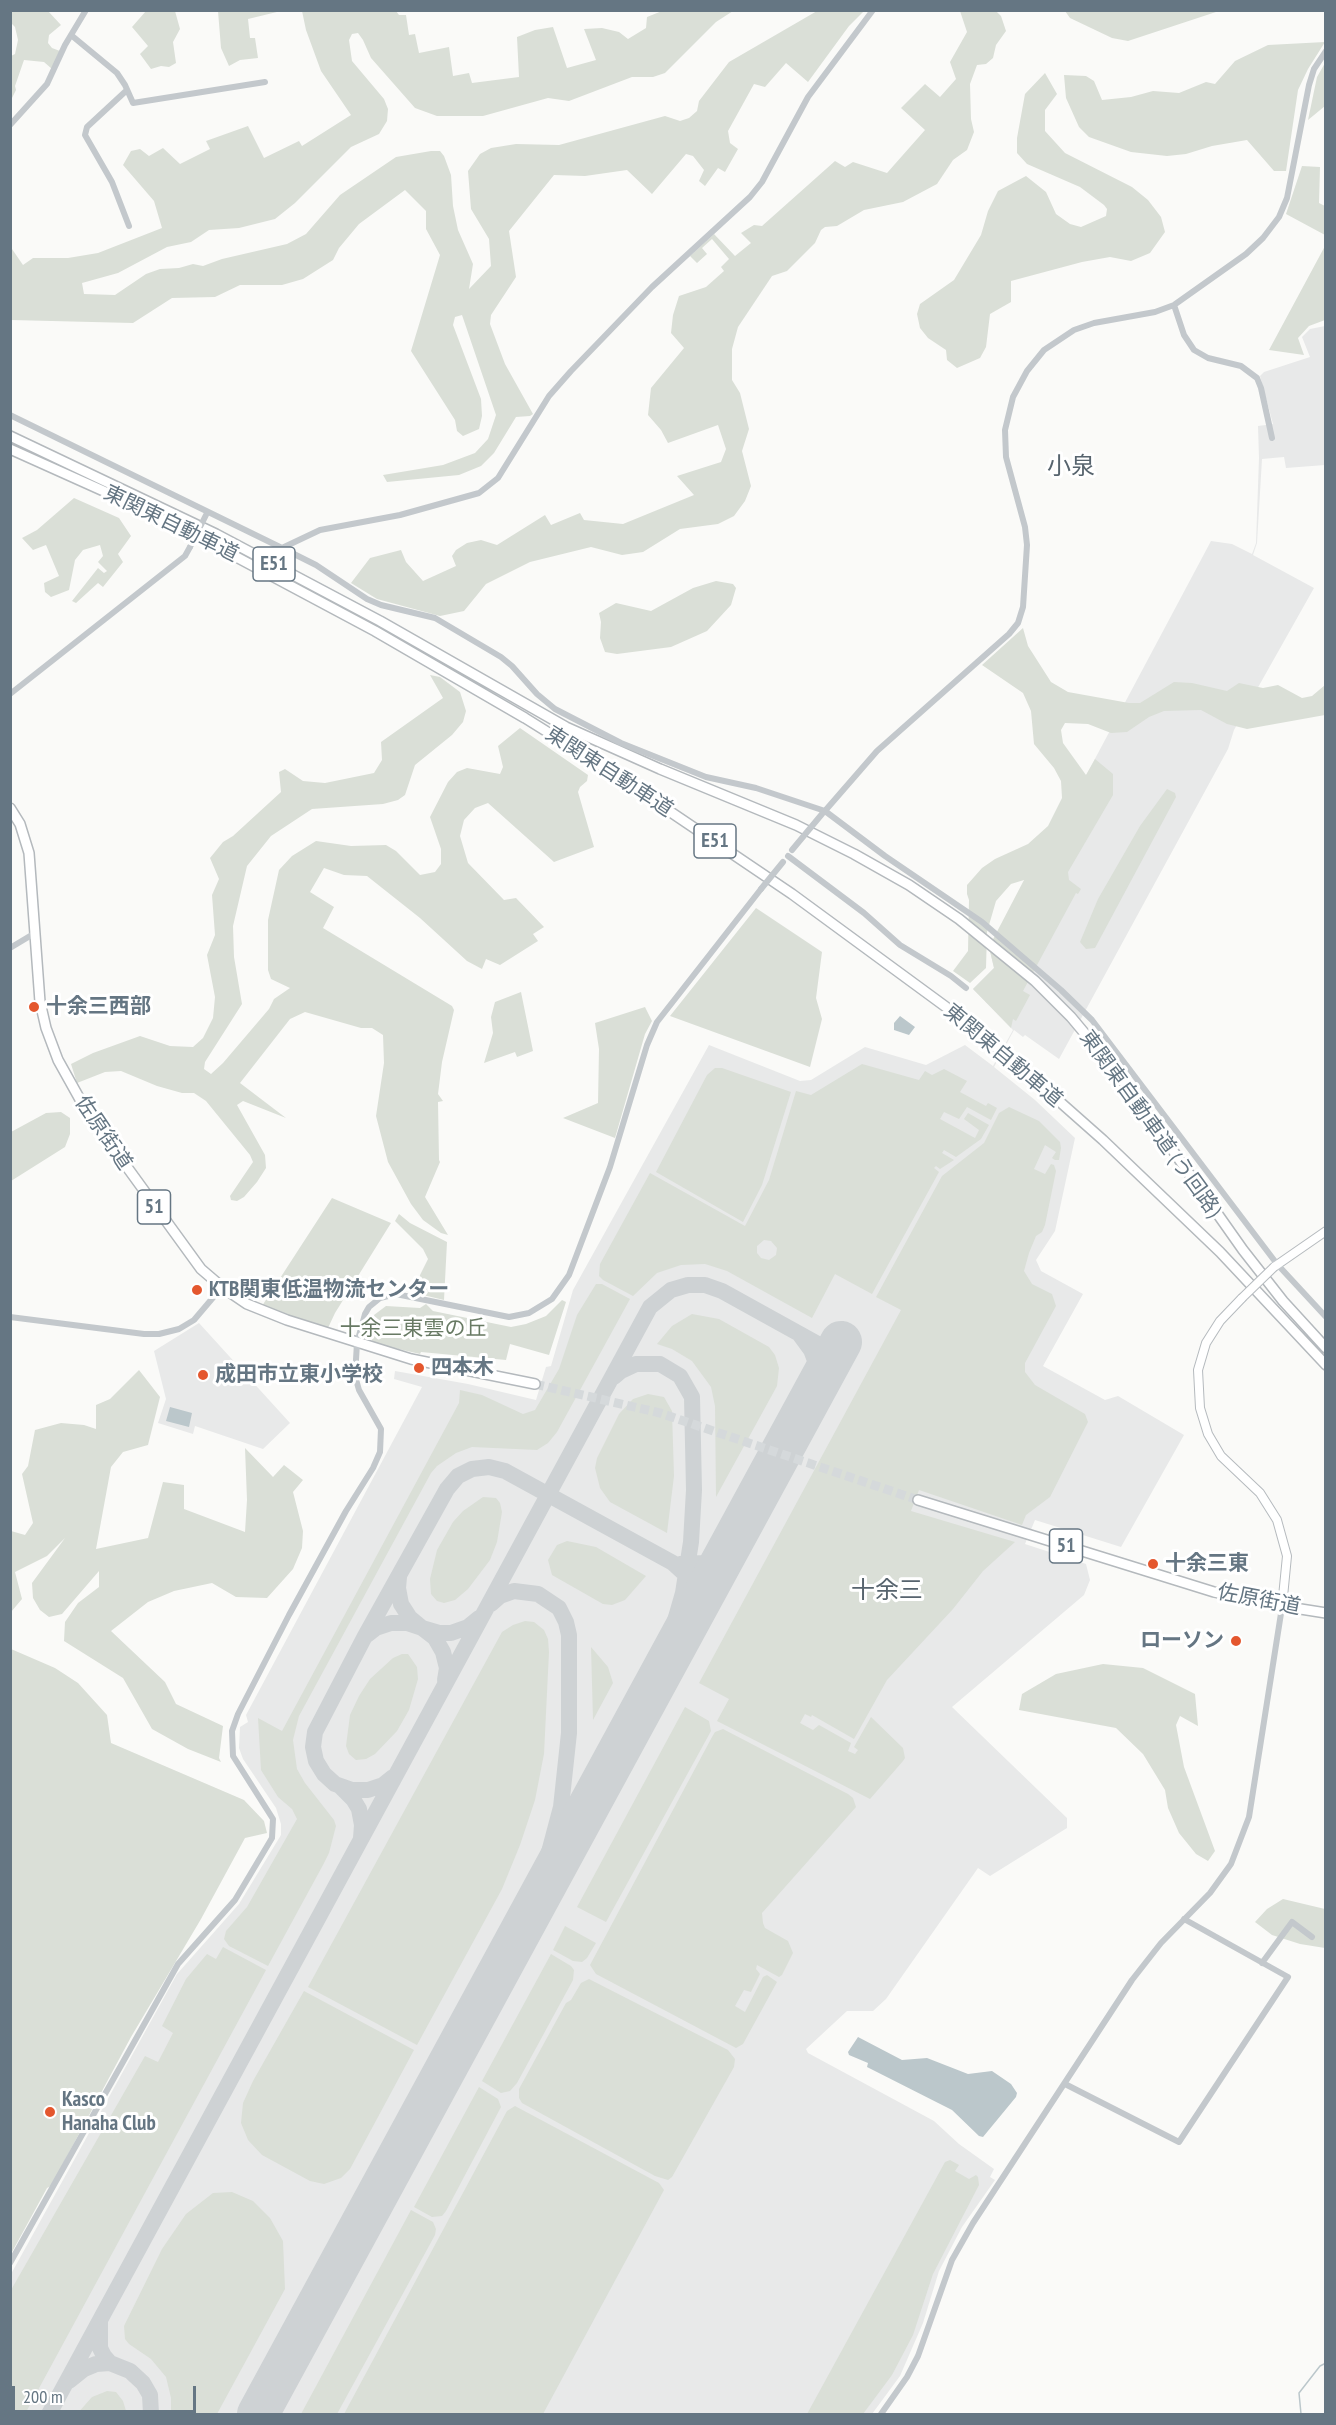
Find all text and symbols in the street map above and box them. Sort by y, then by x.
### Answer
district label: 小泉 [1047,453,1095,481]
street label: 東関東自動車道 [99,480,243,568]
road number: E51 [253,547,295,581]
street label: 東関東自動車道 [540,721,678,823]
road number: E51 [694,824,736,858]
place label: 十余三西部 [46,994,151,1020]
street label: 東関東自動車道 [939,999,1067,1113]
marker: 十余三西部 [27,1000,41,1014]
street label: 東関東自動車道 (う回路) [1074,1026,1226,1222]
street label: 佐原街道 [69,1091,137,1175]
road number: 51 [138,1190,170,1224]
place label: KTB関東低温物流センター [209,1277,449,1303]
marker: KTB関東低温物流センター [190,1283,204,1297]
park label: 十余三東雲の丘 [340,1316,486,1342]
place label: 四本木 [431,1355,494,1381]
marker: 四本木 [412,1361,426,1375]
place label: 成田市立東小学校 [215,1362,383,1388]
marker: 成田市立東小学校 [196,1368,210,1382]
road number: 51 [1050,1529,1082,1563]
place label: 十余三東 [1165,1551,1249,1577]
marker: 十余三東 [1146,1557,1160,1571]
district label: 十余三 [851,1577,923,1605]
street label: 佐原街道 [1215,1580,1303,1620]
place label: ローソン [1140,1628,1224,1654]
marker: ローソン [1229,1634,1243,1648]
place label: Kasco Hanaha Club [62,2087,156,2137]
marker: Kasco Hanaha Club [43,2105,57,2119]
scale bar [15,2374,200,2412]
text: 200 m [23,2385,63,2408]

